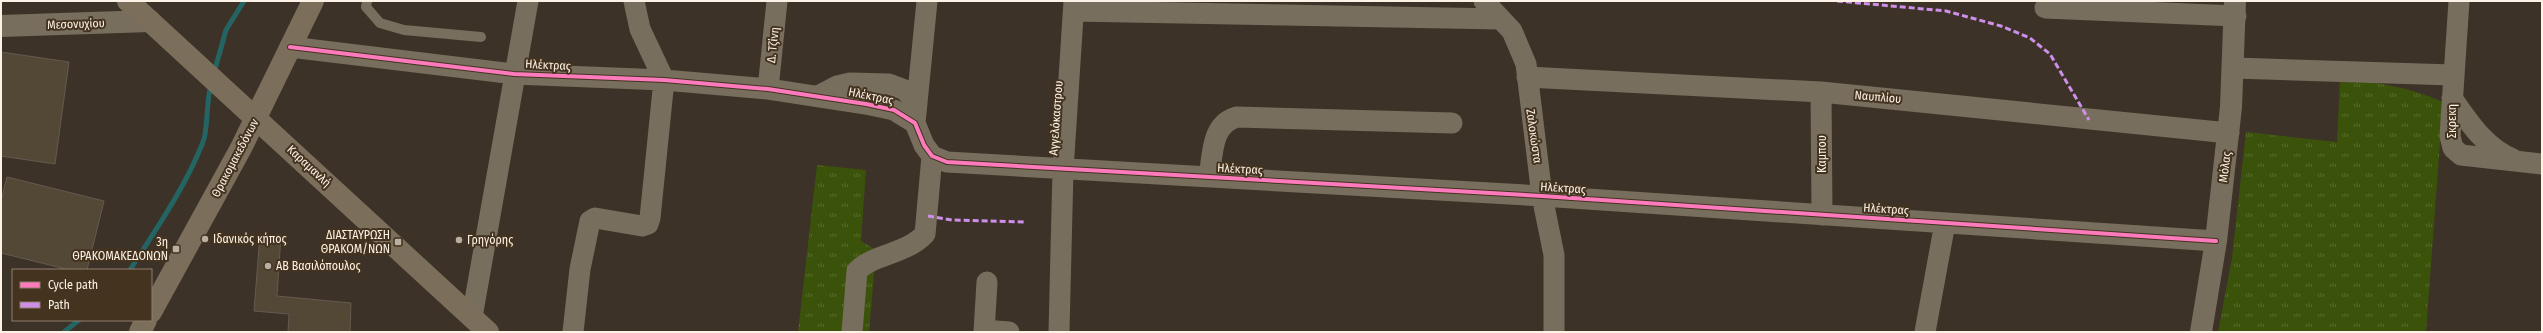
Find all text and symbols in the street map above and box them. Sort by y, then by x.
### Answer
street label: Μεσονυχίου [47,16,105,32]
street label: Δ. Τζίνη [764,26,782,64]
street label: Ηλέκτρας [525,57,571,73]
street label: Αγγελόκαστρου [1046,80,1066,156]
street label: Ηλέκτρας [847,84,895,108]
street label: Ναυπλίου [1854,88,1902,106]
street label: Σκρεκη [2445,104,2459,138]
street label: Ζαλοκώστα [1523,108,1545,164]
street label: Θρακομακεδόνων [208,116,262,200]
street label: Καμπου [1815,135,1829,173]
street label: Καραμανλή [284,142,334,190]
street label: Μόλας [2216,151,2234,183]
street label: Ηλέκτρας [1217,161,1263,177]
street label: Ηλέκτρας [1540,179,1586,197]
street label: Ηλέκτρας [1863,200,1909,218]
place label: ΔΙΑΣΤΑΥΡΩΣΗ ΘΡΑΚΟΜ/ΝΩΝ [321,228,390,256]
place label: Ιδανικός κήπος [213,232,287,246]
place label: Γρηγόρης [467,233,513,247]
marker: Ιδανικός κήπος [200,234,210,244]
place label: 3η ΘΡΑΚΟΜΑΚΕΔΟΝΩΝ [72,235,168,263]
marker: Γρηγόρης [454,235,464,245]
marker: ΔΙΑΣΤΑΥΡΩΣΗ ΘΡΑΚΟΜ/ΝΩΝ [393,237,403,247]
marker: 3η ΘΡΑΚΟΜΑΚΕΔΟΝΩΝ [171,244,181,254]
place label: ΑΒ Βασιλόπουλος [276,259,361,273]
marker: ΑΒ Βασιλόπουλος [263,261,273,271]
legend [12,269,152,321]
text: Cycle path [48,278,98,292]
text: Path [48,298,70,312]

